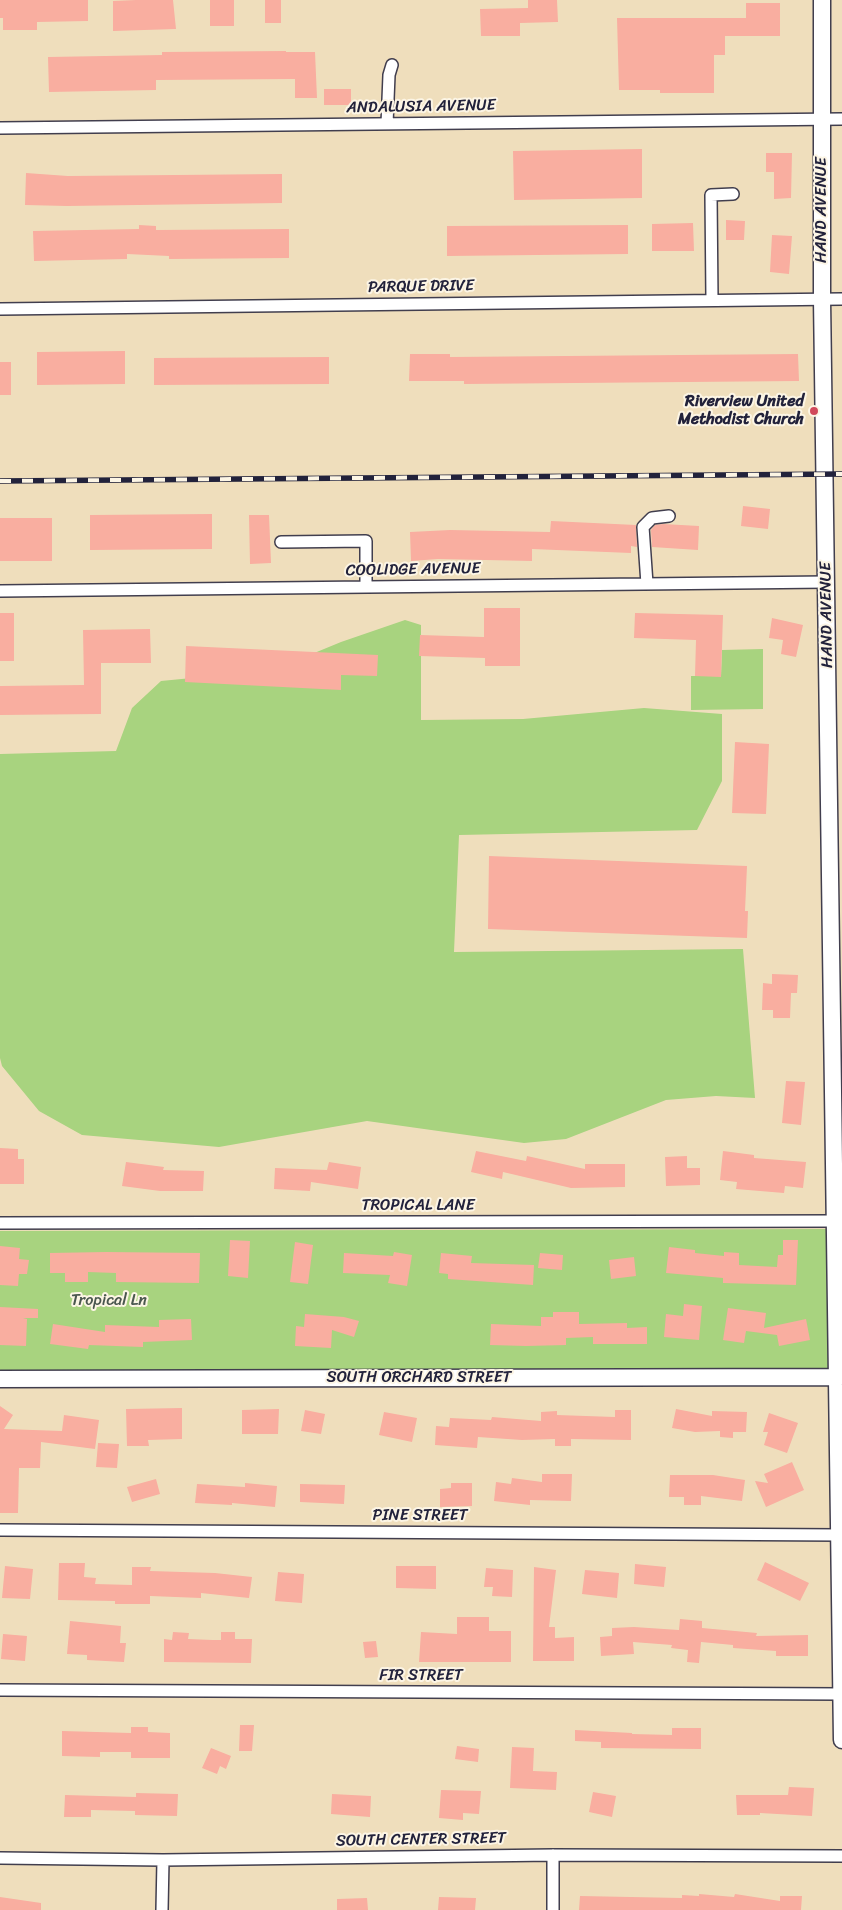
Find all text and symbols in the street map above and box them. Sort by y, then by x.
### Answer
street label: ANDALUSIA AVENUE [346,96,496,118]
street label: HAND AVENUE [812,157,832,263]
street label: PARQUE DRIVE [368,276,474,298]
place label: Riverview United Methodist Church [678,392,804,430]
marker: Riverview United Methodist Church [808,405,820,417]
street label: COOLIDGE AVENUE [345,559,481,581]
street label: HAND AVENUE [816,562,838,668]
street label: TROPICAL LANE [361,1196,475,1216]
park label: Tropical Ln [71,1291,147,1311]
street label: SOUTH ORCHARD STREET [327,1368,511,1388]
street label: PINE STREET [372,1506,468,1526]
street label: FIR STREET [379,1666,463,1686]
street label: SOUTH CENTER STREET [336,1829,506,1851]

